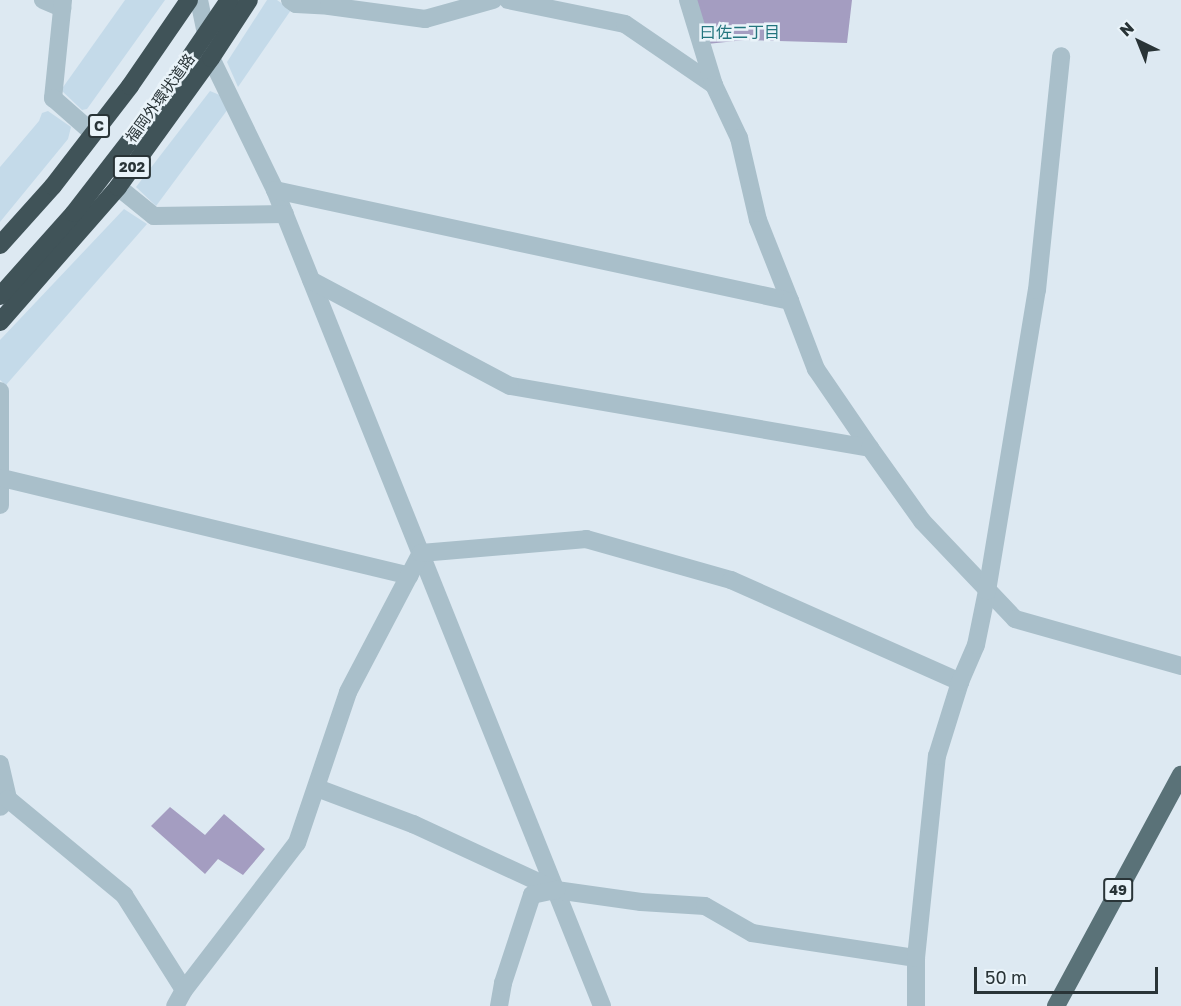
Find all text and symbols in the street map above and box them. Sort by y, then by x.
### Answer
north arrow [1109,12,1169,72]
text: N [1115,17,1138,40]
district label: 曰佐二丁目 [700,22,780,42]
street label: 福岡外環状道路 [122,50,198,146]
road number: C [87,115,111,137]
road number: 202 [112,156,152,178]
road number: 49 [1103,879,1133,901]
scale bar [977,955,1162,993]
text: 50 m [985,966,1027,988]

